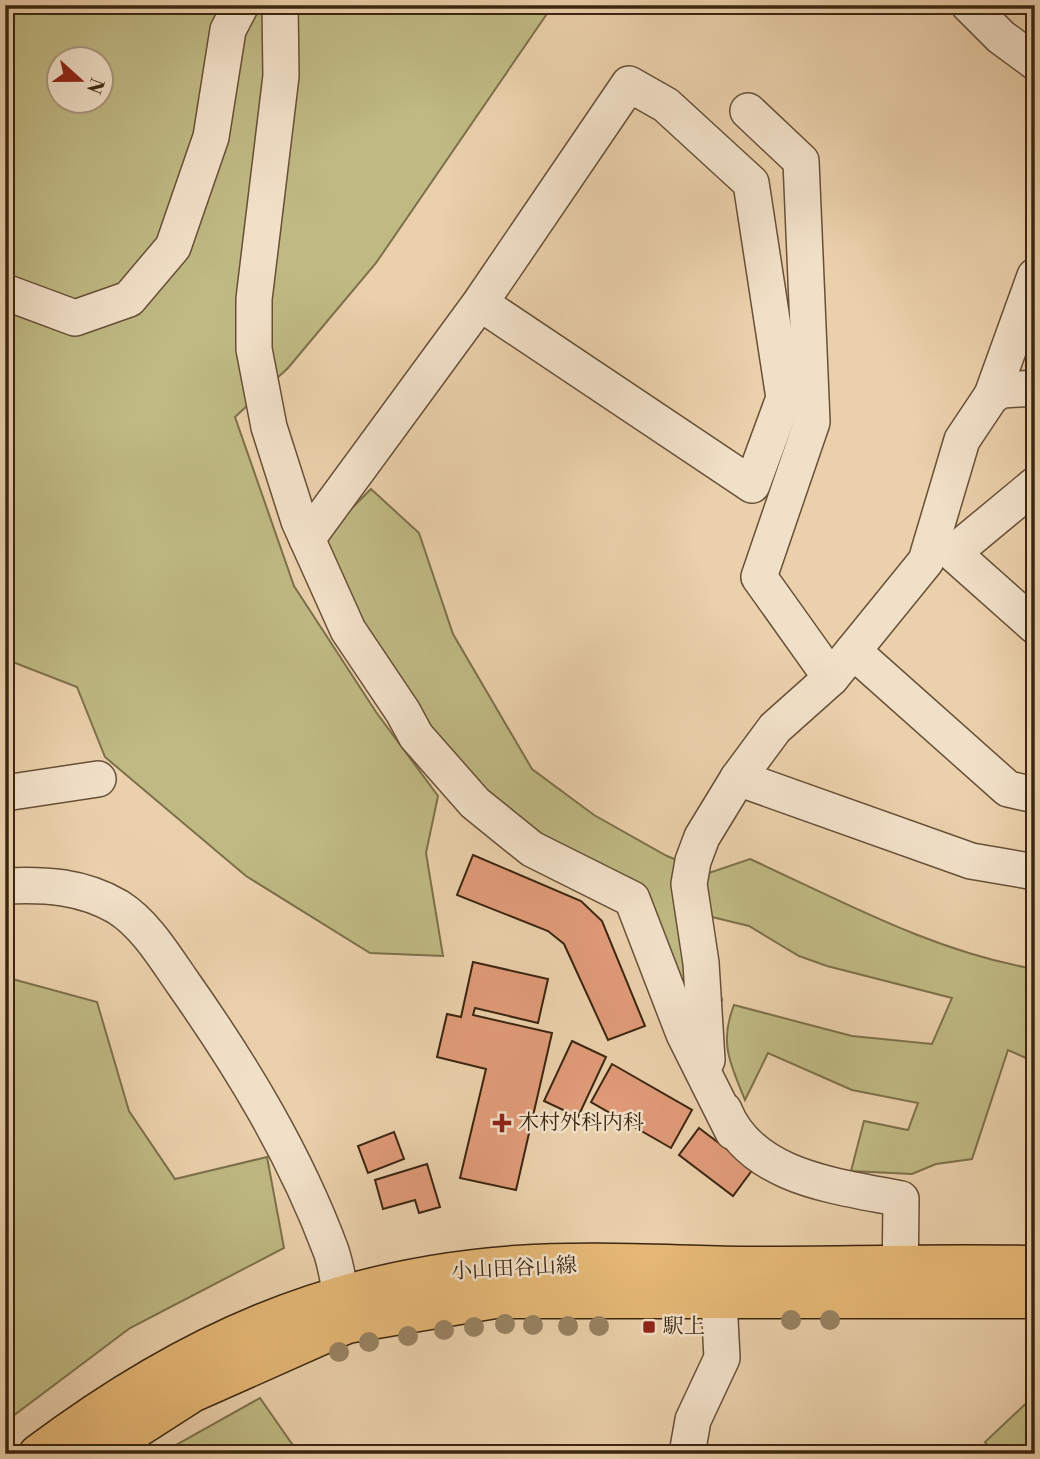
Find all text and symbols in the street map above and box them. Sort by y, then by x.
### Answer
north arrow [46,46,116,116]
text: N [81,74,109,97]
place label: 木村外科内科 [518,1110,644,1136]
marker: 木村外科内科 [492,1113,512,1133]
street label: 小山田谷山線 [450,1253,578,1285]
place label: 駅上 [663,1314,705,1340]
marker: 駅上 [641,1319,657,1335]

